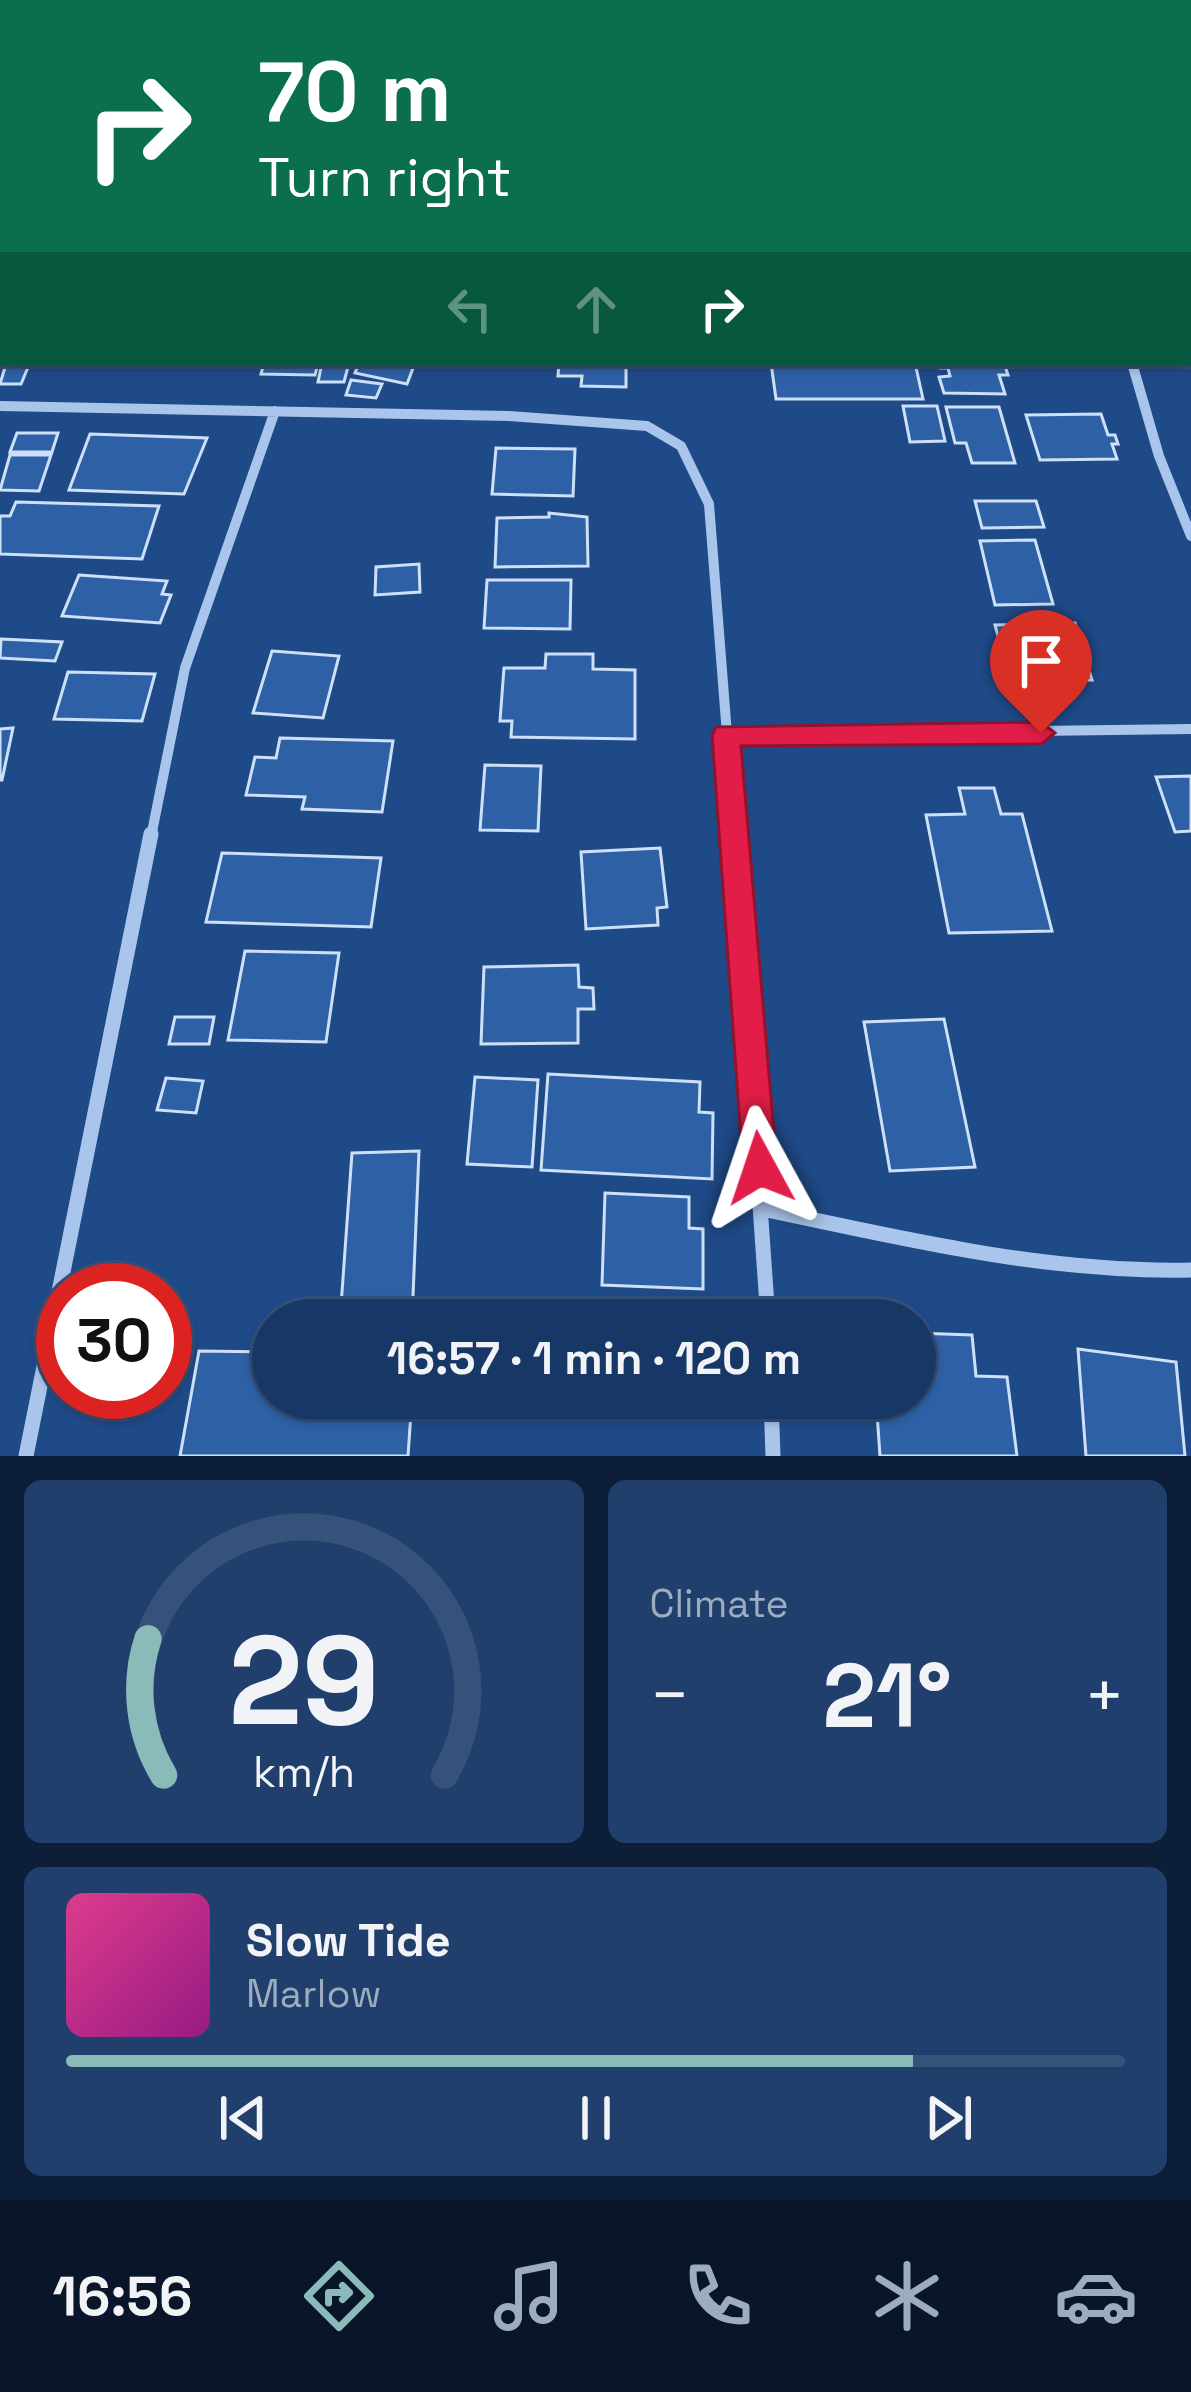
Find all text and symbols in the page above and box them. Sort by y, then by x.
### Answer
text: 70 m [258,38,452,146]
icon: right [60,48,216,204]
text: Turn right [258,143,511,212]
icon: left [437,276,503,342]
icon: ahead [563,276,629,342]
icon: right [689,276,755,342]
pin [990,610,1092,733]
icon: arrive [1008,628,1074,694]
position arrow [697,1105,823,1231]
speed limit sign: 30 [36,1263,192,1419]
text: 16:57 · 1 min · 120 m [387,1330,801,1387]
text: Climate [650,1579,789,1628]
text: 29 [228,1601,379,1760]
text: 21° [822,1638,952,1753]
text: − [650,1653,690,1737]
text: + [1084,1653,1125,1737]
text: km/h [253,1744,355,1799]
text: Slow Tide [246,1912,451,1969]
text: Marlow [246,1969,381,2018]
icon: previous [210,2085,276,2151]
icon: pause [563,2085,629,2151]
icon: next [916,2085,982,2151]
icon: directions [297,2254,381,2338]
icon: music [487,2254,571,2338]
icon: phone [676,2254,760,2338]
icon: climate [865,2254,949,2338]
icon: car [1054,2254,1138,2338]
text: 16:56 [53,2262,192,2331]

